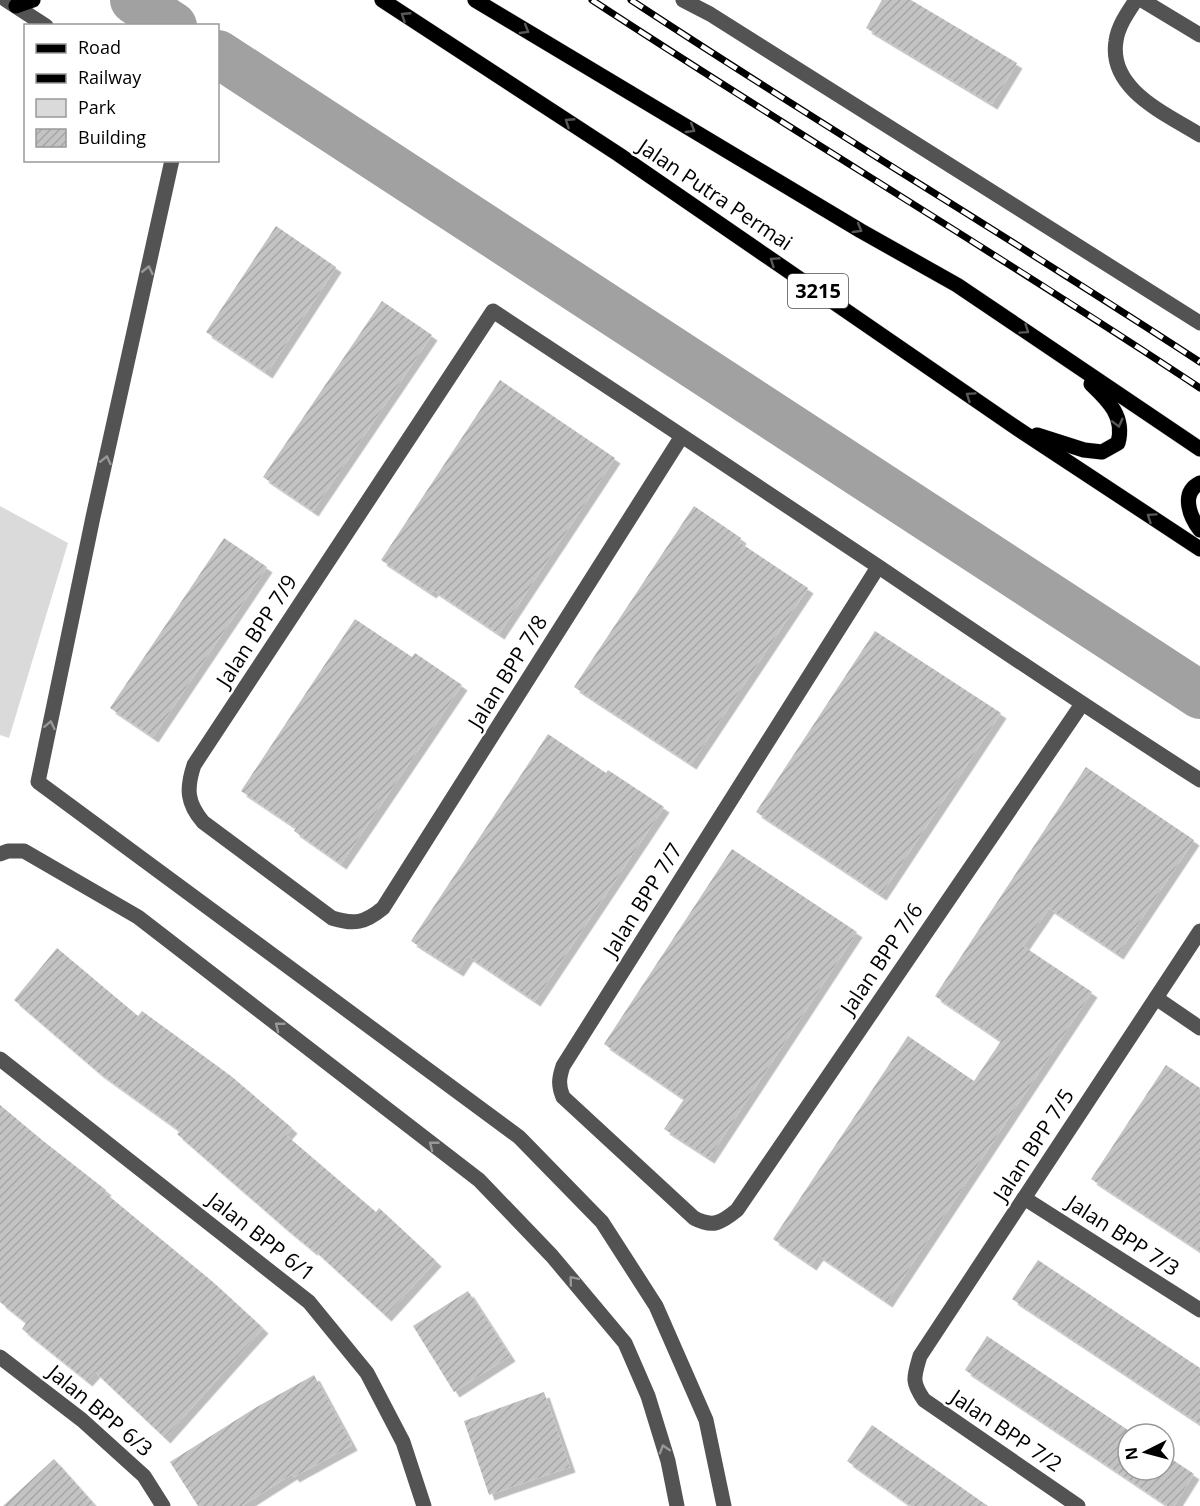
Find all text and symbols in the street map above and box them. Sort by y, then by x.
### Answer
one-way arrow [401,12,412,23]
one-way arrow [519,23,529,34]
legend [24,24,219,162]
text: Road [78,35,121,59]
text: Railway [78,65,142,89]
text: Park [78,95,116,119]
one-way arrow [565,118,576,129]
one-way arrow [685,122,695,134]
text: Building [78,125,146,149]
street label: Jalan Putra Permai [631,131,798,256]
one-way arrow [852,222,862,234]
one-way arrow [770,258,781,269]
one-way arrow [141,265,154,275]
road number: 3215 [788,274,848,308]
one-way arrow [1018,323,1029,334]
one-way arrow [965,392,976,403]
one-way arrow [1111,418,1124,428]
one-way arrow [98,455,111,465]
one-way arrow [1147,513,1158,524]
street label: Jalan BPP 7/9 [208,569,303,694]
street label: Jalan BPP 7/8 [460,610,553,735]
one-way arrow [43,720,56,730]
street label: Jalan BPP 7/7 [595,838,688,963]
street label: Jalan BPP 7/6 [832,897,929,1021]
one-way arrow [274,1022,285,1033]
street label: Jalan BPP 7/5 [985,1083,1080,1208]
one-way arrow [429,1141,440,1152]
street label: Jalan BPP 6/1 [201,1184,321,1287]
street label: Jalan BPP 7/3 [1060,1187,1185,1282]
one-way arrow [569,1276,580,1287]
street label: Jalan BPP 6/3 [41,1357,159,1462]
street label: Jalan BPP 7/2 [944,1381,1068,1478]
north arrow [1116,1422,1176,1482]
one-way arrow [659,1444,671,1455]
text: N [1119,1446,1143,1461]

